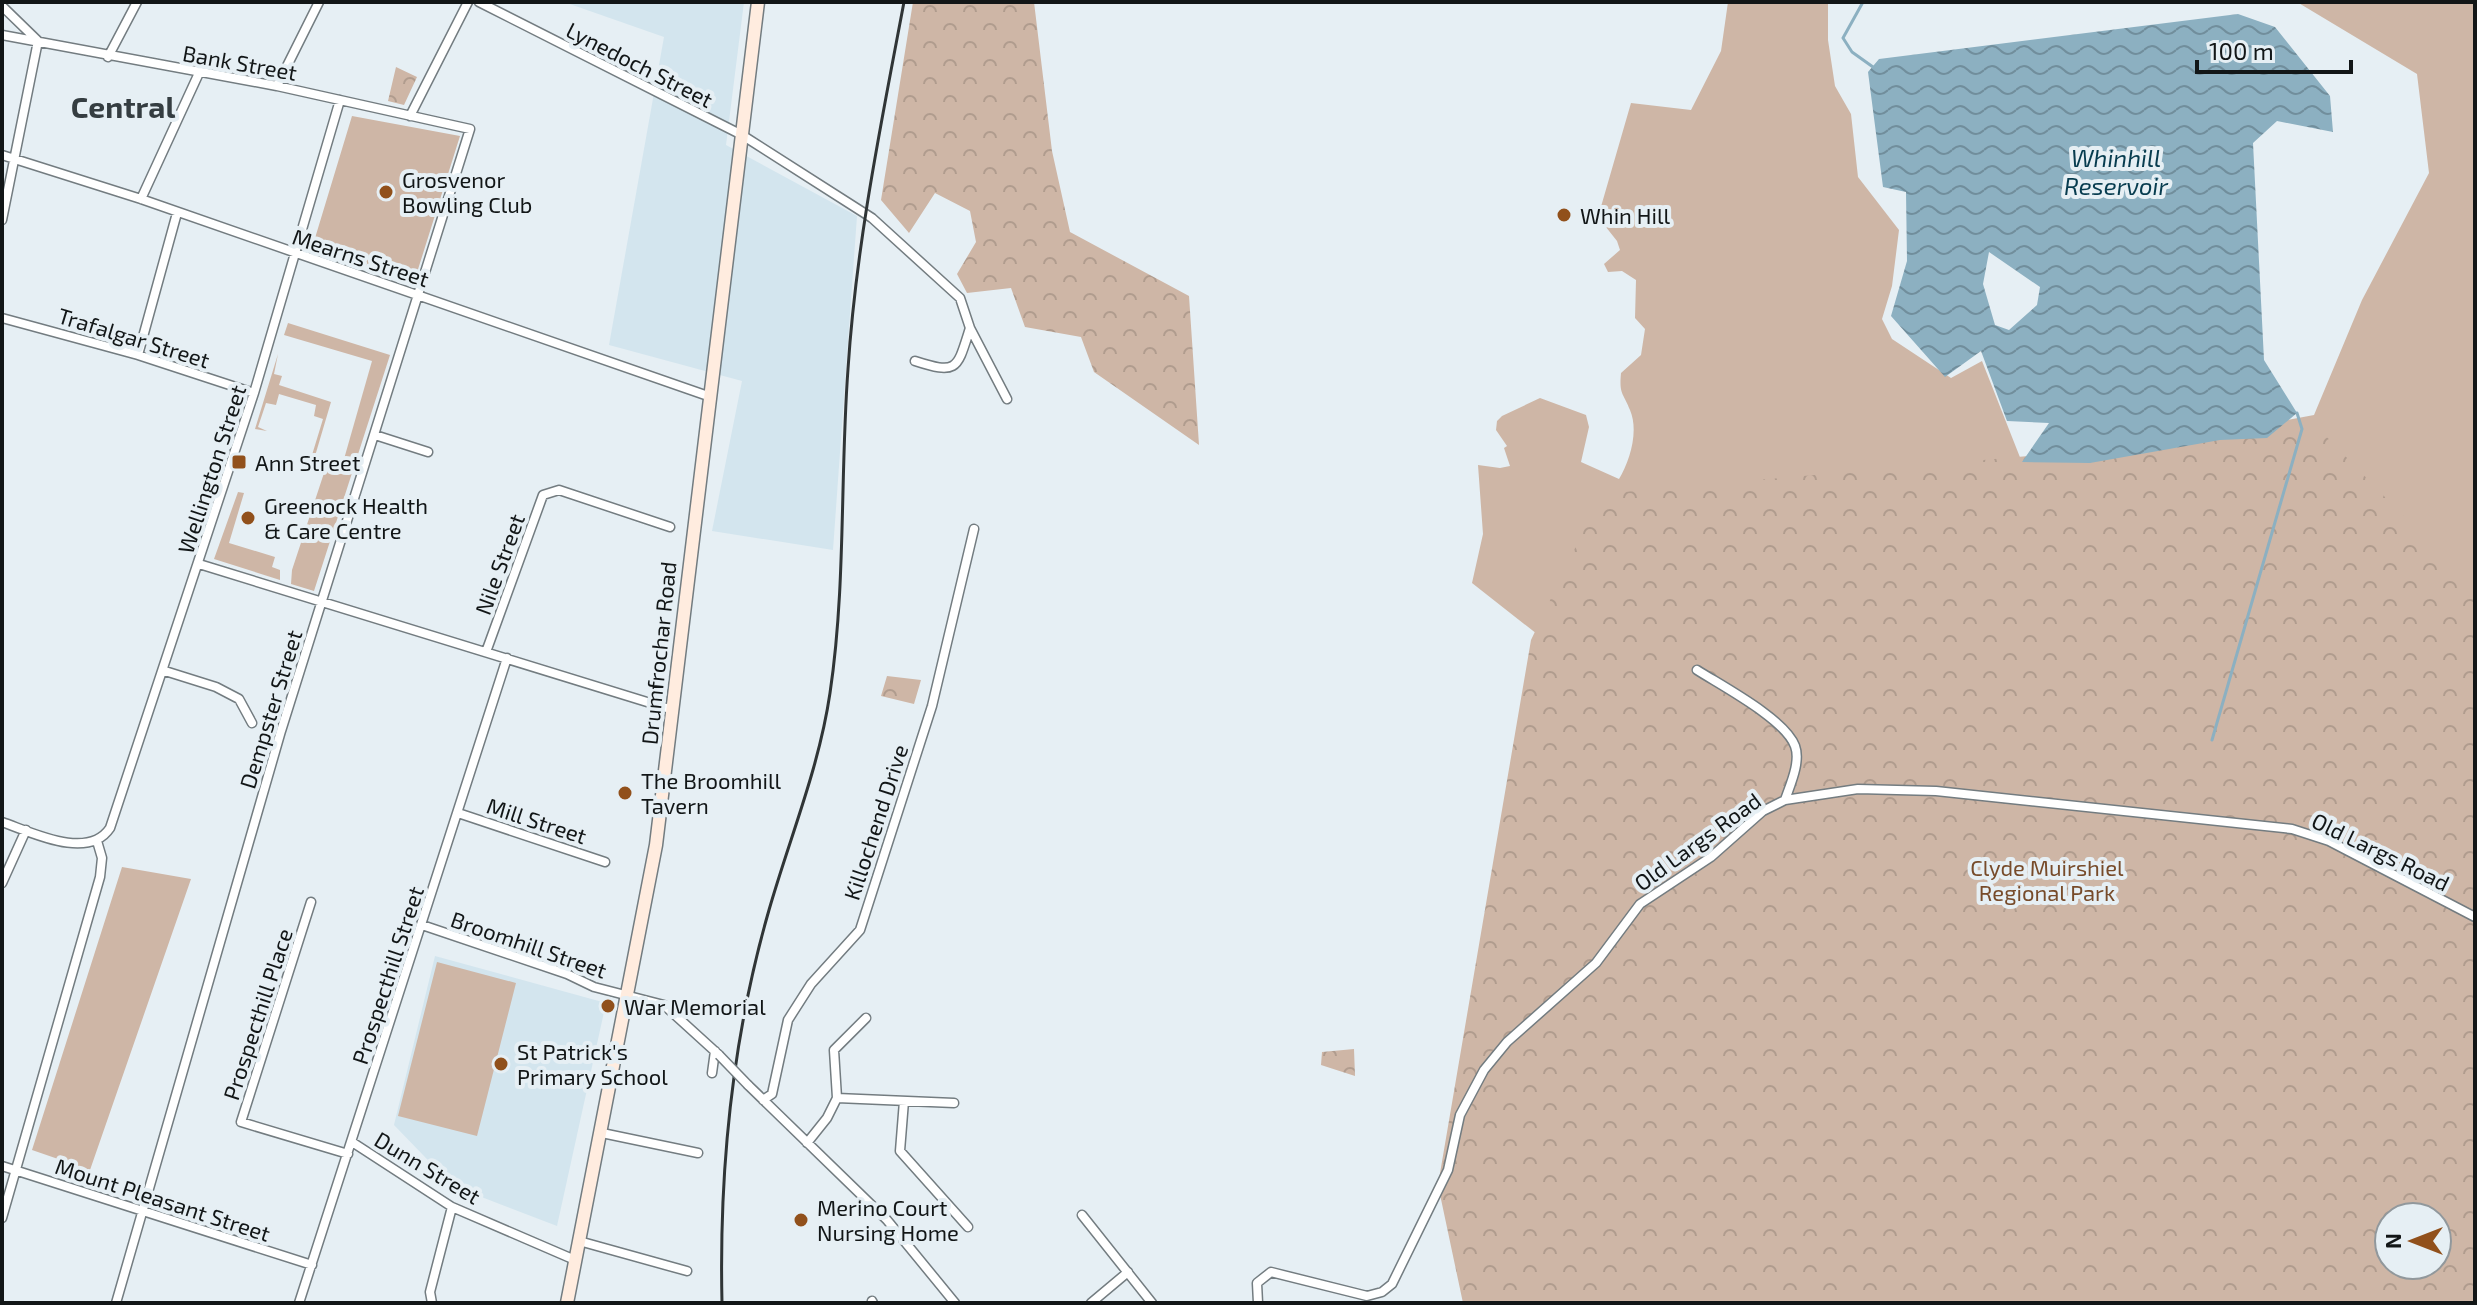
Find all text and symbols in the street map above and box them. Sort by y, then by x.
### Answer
street label: Lynedoch Street [562,16,718,112]
scale bar [2197,24,2351,74]
text: 100 m [2209,36,2274,65]
street label: Bank Street [181,39,299,85]
district label: Central [71,88,175,124]
water label: Whinhill Reservoir [2064,143,2168,200]
place label: Grosvenor Bowling Club [402,166,532,217]
marker: Grosvenor Bowling Club [377,183,395,201]
place label: Whin Hill [1580,202,1670,228]
marker: Whin Hill [1555,206,1573,224]
street label: Mearns Street [289,223,433,291]
street label: Trafalgar Street [55,302,213,372]
street label: Wellington Street [172,381,250,557]
place label: Ann Street [255,449,360,475]
marker: Ann Street [230,453,248,471]
place label: Greenock Health & Care Centre [264,492,428,543]
marker: Greenock Health & Care Centre [239,509,257,527]
street label: Nile Street [469,510,529,618]
street label: Drumfrochar Road [635,560,681,746]
street label: Dempster Street [234,627,306,791]
street label: Killochend Drive [838,741,912,903]
place label: The Broomhill Tavern [641,767,781,818]
marker: The Broomhill Tavern [616,784,634,802]
street label: Old Largs Road [1629,786,1765,896]
street label: Mill Street [484,792,590,848]
street label: Old Largs Road [2308,806,2454,896]
park label: Clyde Muirshiel Regional Park [1970,854,2124,905]
street label: Prospecthill Street [346,883,428,1067]
street label: Broomhill Street [448,905,610,983]
street label: Prospecthill Place [217,925,297,1103]
place label: War Memorial [624,993,766,1019]
marker: War Memorial [599,997,617,1015]
place label: St Patrick's Primary School [517,1038,668,1089]
marker: St Patrick's Primary School [492,1055,510,1073]
street label: Dunn Street [370,1125,486,1209]
street label: Mount Pleasant Street [52,1152,274,1246]
place label: Merino Court Nursing Home [817,1194,959,1245]
north arrow [2373,1201,2453,1281]
marker: Merino Court Nursing Home [792,1211,810,1229]
text: N [2379,1233,2405,1249]

